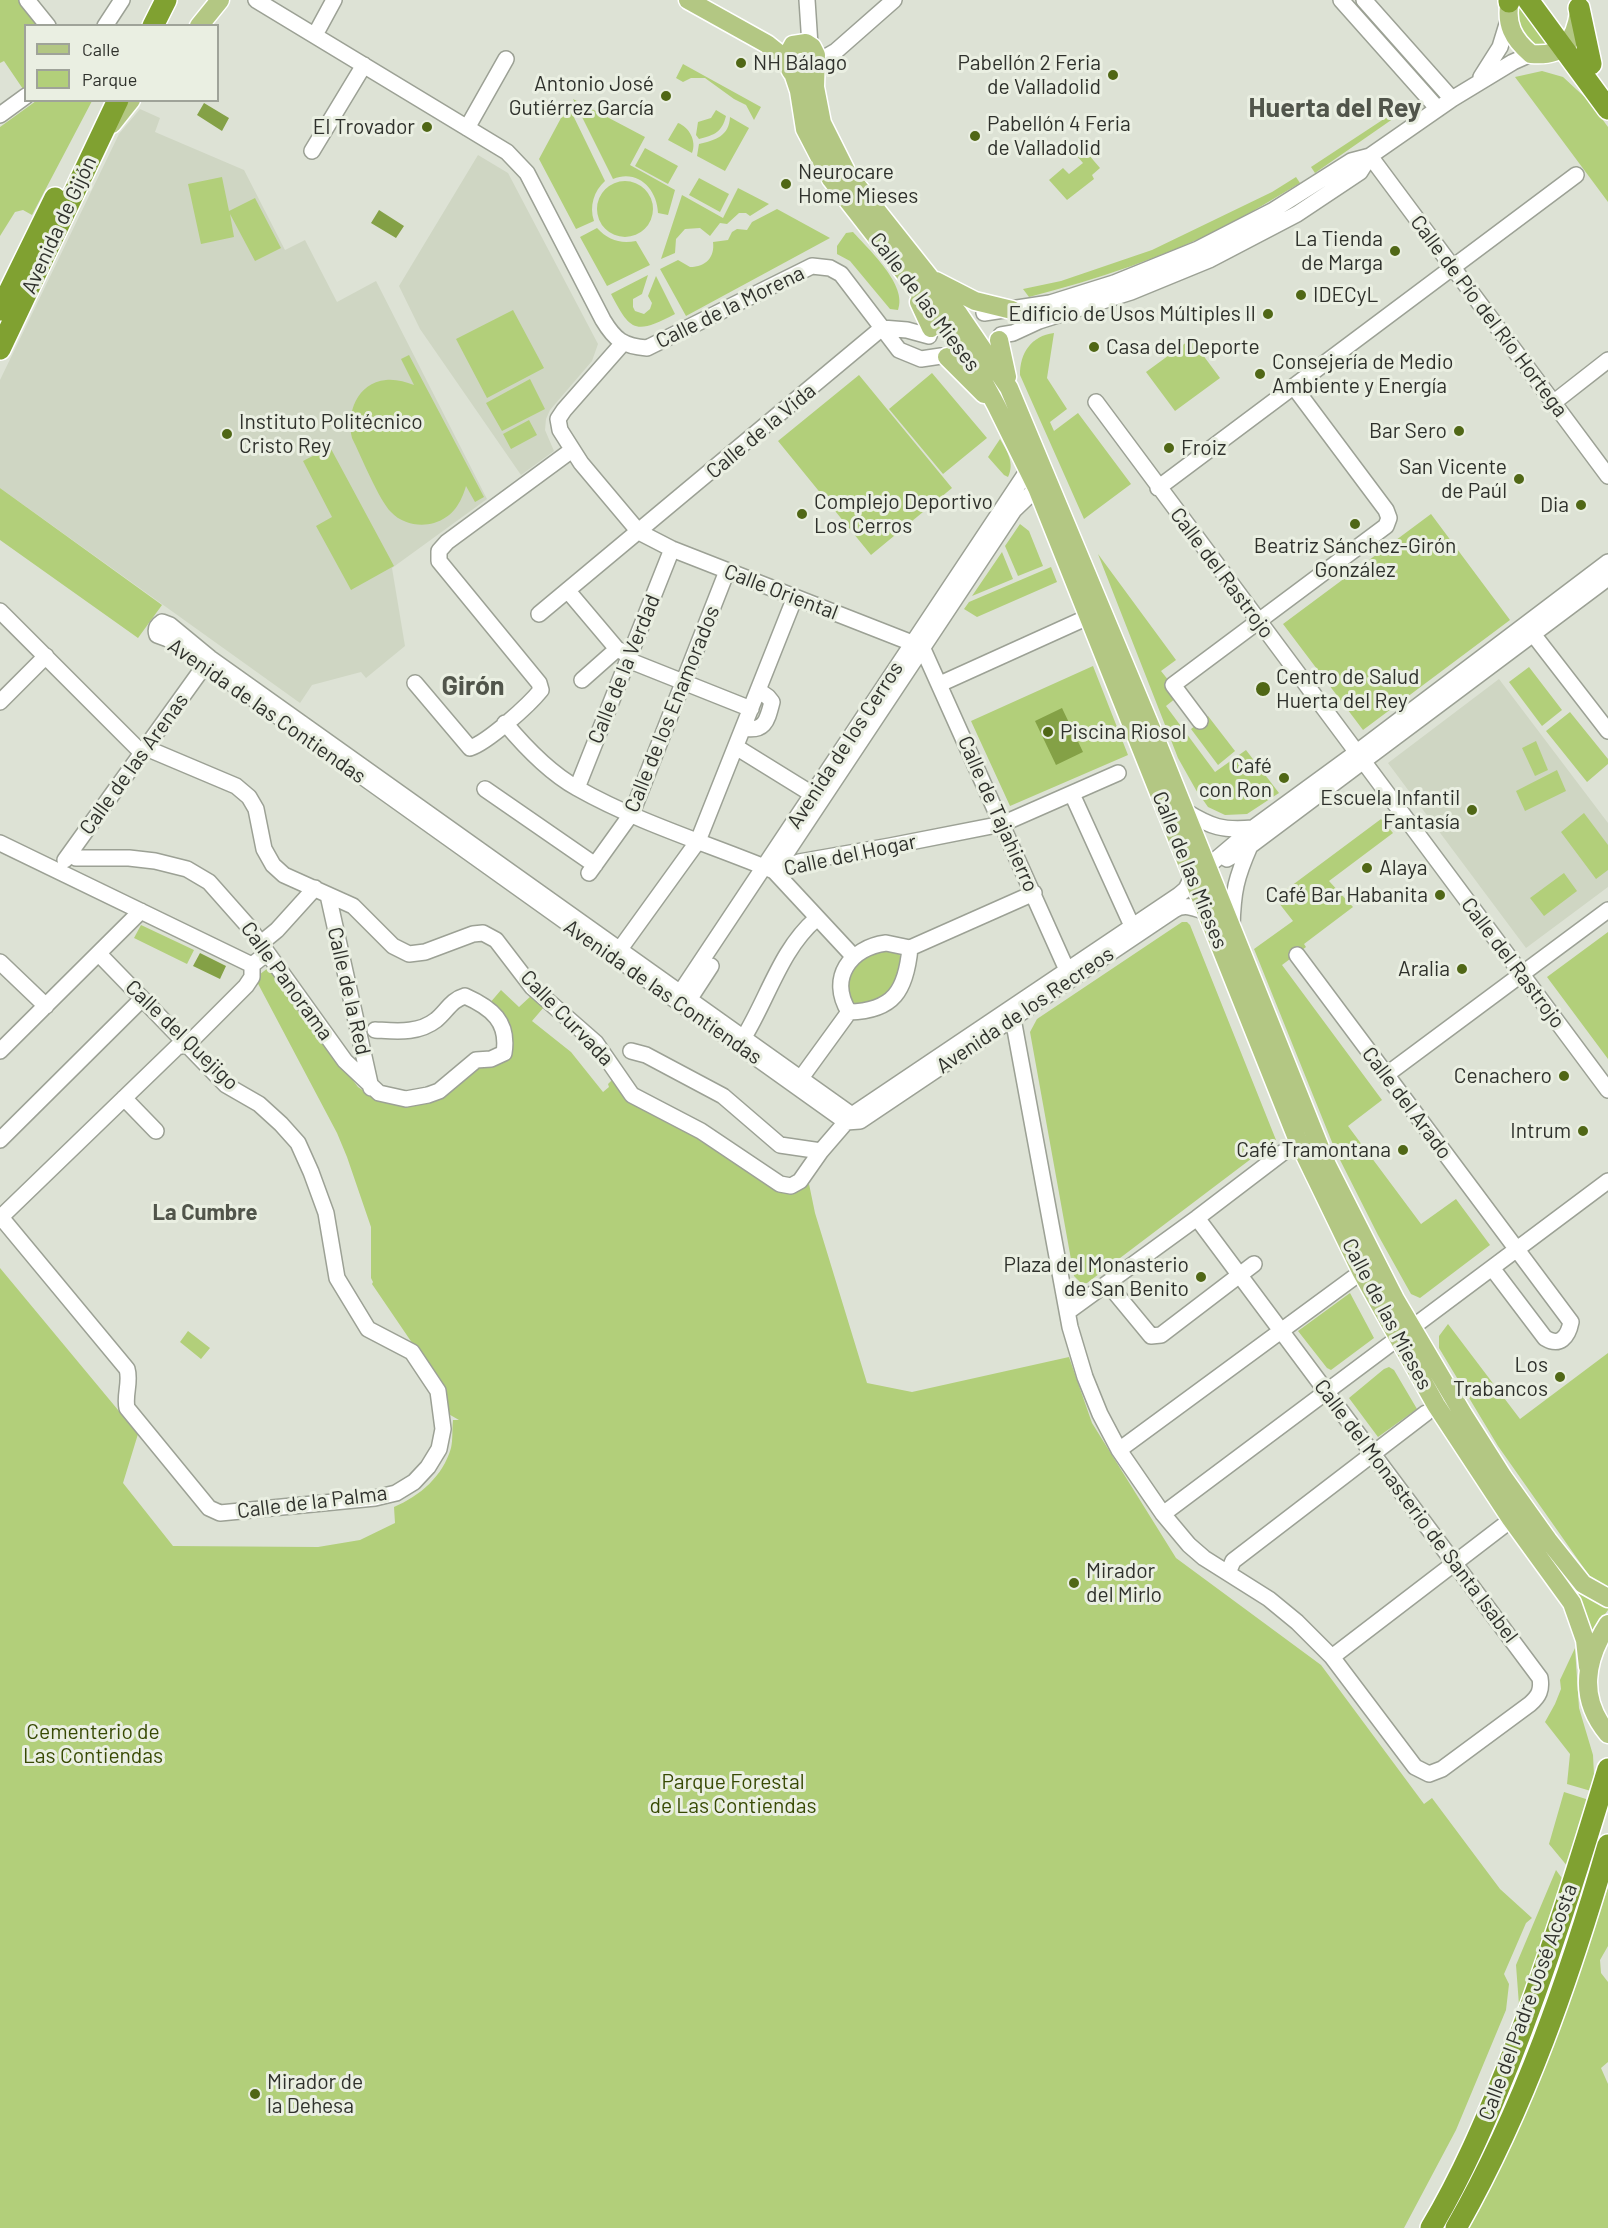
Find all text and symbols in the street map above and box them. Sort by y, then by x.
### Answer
legend [24,24,219,102]
text: Calle [82,38,120,60]
place label: NH Bálago [753,50,847,76]
place label: Pabellón 2 Feria de Valladolid [957,50,1101,100]
marker: NH Bálago [734,56,748,70]
text: Parque [82,68,137,90]
marker: Pabellón 2 Feria de Valladolid [1106,68,1120,82]
place label: Antonio José Gutiérrez García [509,71,654,121]
marker: Antonio José Gutiérrez García [659,89,673,103]
district label: Huerta del Rey [1249,92,1421,124]
place label: Pabellón 4 Feria de Valladolid [987,111,1131,161]
place label: El Trovador [313,114,415,140]
marker: El Trovador [420,120,434,134]
marker: Pabellón 4 Feria de Valladolid [968,129,982,143]
street label: Avenida de Gijón [16,152,102,298]
place label: Neurocare Home Mieses [798,159,918,209]
marker: Neurocare Home Mieses [779,177,793,191]
street label: Calle de Pío del Río Hortega [1405,210,1573,422]
place label: La Tienda de Marga [1295,226,1383,276]
street label: Calle de las Mieses [864,227,986,377]
marker: La Tienda de Marga [1388,244,1402,258]
street label: Calle de la Morena [652,260,808,354]
place label: IDECyL [1313,282,1378,308]
marker: IDECyL [1294,288,1308,302]
place label: Edificio de Usos Múltiples II [1009,301,1256,327]
marker: Edificio de Usos Múltiples II [1261,307,1275,321]
place label: Casa del Deporte [1106,334,1260,360]
marker: Casa del Deporte [1087,340,1101,354]
place label: Consejería de Medio Ambiente y Energía [1272,349,1453,399]
marker: Consejería de Medio Ambiente y Energía [1253,367,1267,381]
street label: Calle de la Vida [701,378,821,484]
place label: Instituto Politécnico Cristo Rey [239,409,423,459]
place label: Bar Sero [1369,418,1447,444]
marker: Bar Sero [1452,424,1466,438]
marker: Instituto Politécnico Cristo Rey [220,427,234,441]
place label: Froiz [1181,435,1226,461]
marker: Froiz [1162,441,1176,455]
place label: San Vicente de Paúl [1399,454,1507,504]
marker: San Vicente de Paúl [1512,472,1526,486]
place label: Complejo Deportivo Los Cerros [814,489,993,539]
place label: Dia [1540,492,1569,518]
marker: Dia [1574,498,1588,512]
street label: Calle del Rastrojo [1165,503,1279,643]
marker: Complejo Deportivo Los Cerros [795,507,809,521]
marker: Beatriz Sánchez-Girón González [1348,517,1362,531]
place label: Beatriz Sánchez-Girón González [1254,533,1456,583]
street label: Calle Oriental [720,559,842,625]
street label: Calle de la Verdad [583,591,665,747]
street label: Calle de los Enamorados [619,602,725,816]
street label: Avenida de las Contiendas [163,633,371,789]
street label: Avenida de los Cerros [782,657,908,833]
place label: Centro de Salud Huerta del Rey [1276,664,1419,714]
district label: Girón [442,670,504,702]
marker: Centro de Salud Huerta del Rey [1254,680,1272,698]
street label: Calle de las Arenas [74,688,194,840]
place label: Piscina Riosol [1060,719,1186,745]
marker: Piscina Riosol [1041,725,1055,739]
street label: Calle de Tajahierro [952,732,1044,896]
place label: Café con Ron [1199,753,1272,803]
marker: Café con Ron [1277,771,1291,785]
place label: Escuela Infantil Fantasía [1320,785,1460,835]
street label: Calle de las Mieses [1147,788,1233,952]
marker: Escuela Infantil Fantasía [1465,803,1479,817]
street label: Calle del Hogar [781,829,919,881]
place label: Alaya [1379,855,1427,881]
marker: Alaya [1360,861,1374,875]
place label: Café Bar Habanita [1266,882,1428,908]
marker: Café Bar Habanita [1433,888,1447,902]
street label: Calle del Rastrojo [1456,893,1570,1033]
street label: Avenida de las Contiendas [559,914,767,1070]
street label: Calle Panorama [236,917,338,1045]
street label: Calle de la Red [322,925,376,1057]
street label: Avenida de los Recreos [931,941,1119,1079]
place label: Aralia [1398,956,1450,982]
marker: Aralia [1455,962,1469,976]
street label: Calle Curvada [515,965,619,1071]
street label: Calle del Quejigo [120,975,244,1095]
street label: Calle del Arado [1357,1042,1457,1164]
place label: Cenachero [1454,1063,1552,1089]
marker: Cenachero [1557,1069,1571,1083]
place label: Intrum [1510,1118,1571,1144]
marker: Intrum [1576,1124,1590,1138]
place label: Café Tramontana [1236,1137,1391,1163]
marker: Café Tramontana [1396,1143,1410,1157]
district label: La Cumbre [153,1200,257,1226]
street label: Calle de las Mieses [1337,1234,1437,1394]
place label: Plaza del Monasterio de San Benito [1003,1252,1189,1302]
marker: Plaza del Monasterio de San Benito [1194,1270,1208,1284]
place label: Los Trabancos [1453,1352,1548,1402]
marker: Los Trabancos [1553,1370,1567,1384]
street label: Calle del Monasterio de Santa Isabel [1309,1374,1523,1648]
street label: Calle de la Palma [236,1480,388,1524]
place label: Mirador del Mirlo [1086,1558,1162,1608]
marker: Mirador del Mirlo [1067,1576,1081,1590]
park label: Cementerio de Las Contiendas [23,1719,163,1769]
park label: Parque Forestal de Las Contiendas [650,1769,816,1819]
street label: Calle del Padre José Acosta [1473,1880,1583,2124]
place label: Mirador de la Dehesa [267,2069,363,2119]
marker: Mirador de la Dehesa [248,2087,262,2101]

